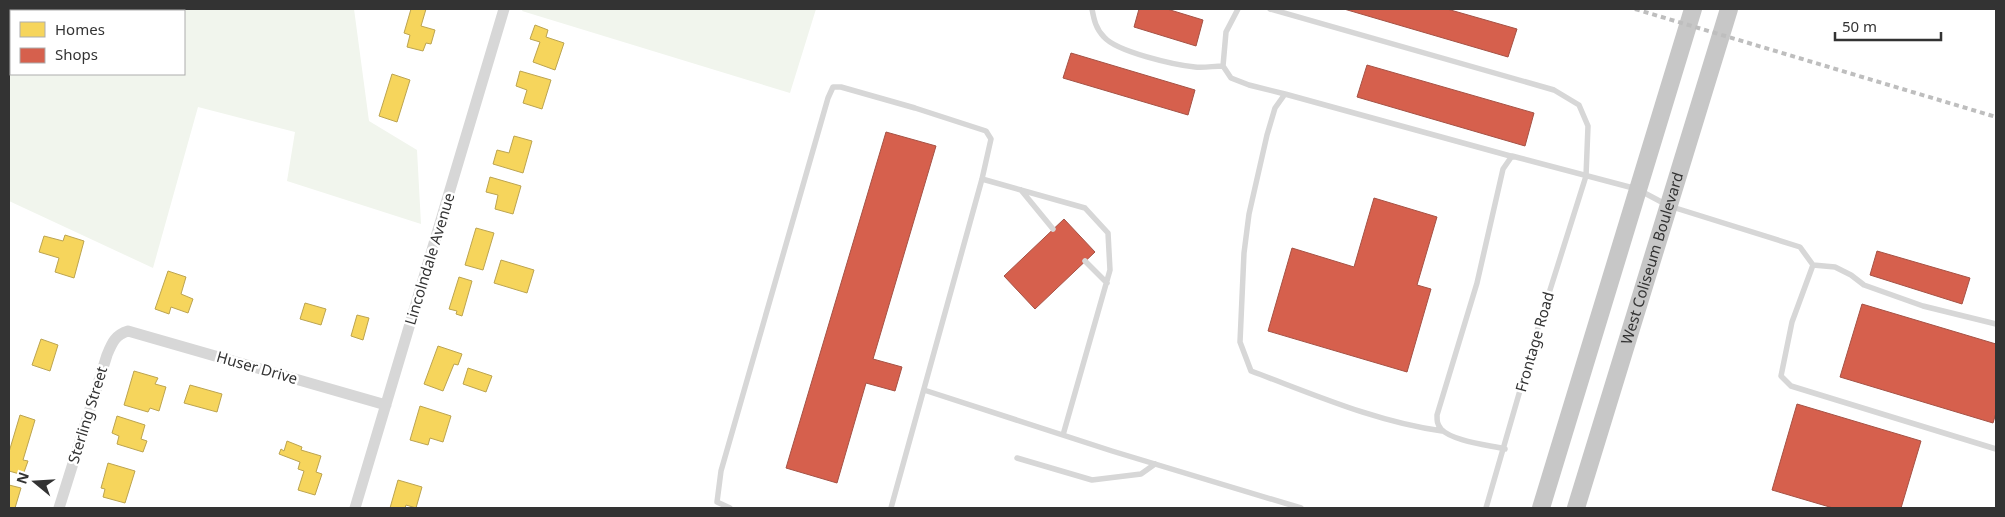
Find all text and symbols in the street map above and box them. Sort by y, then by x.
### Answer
legend [10,10,185,75]
scale bar [1835,10,1941,42]
text: 50 m [1842,16,1877,36]
text: Homes [55,19,105,39]
text: Shops [55,44,98,64]
street label: West Coliseum Boulevard [1616,170,1687,347]
street label: Lincolndale Avenue [399,190,459,327]
street label: Frontage Road [1510,289,1558,394]
street label: Huser Drive [215,346,300,388]
street label: Sterling Street [63,363,111,466]
north arrow [10,457,60,507]
text: N [11,469,33,486]

